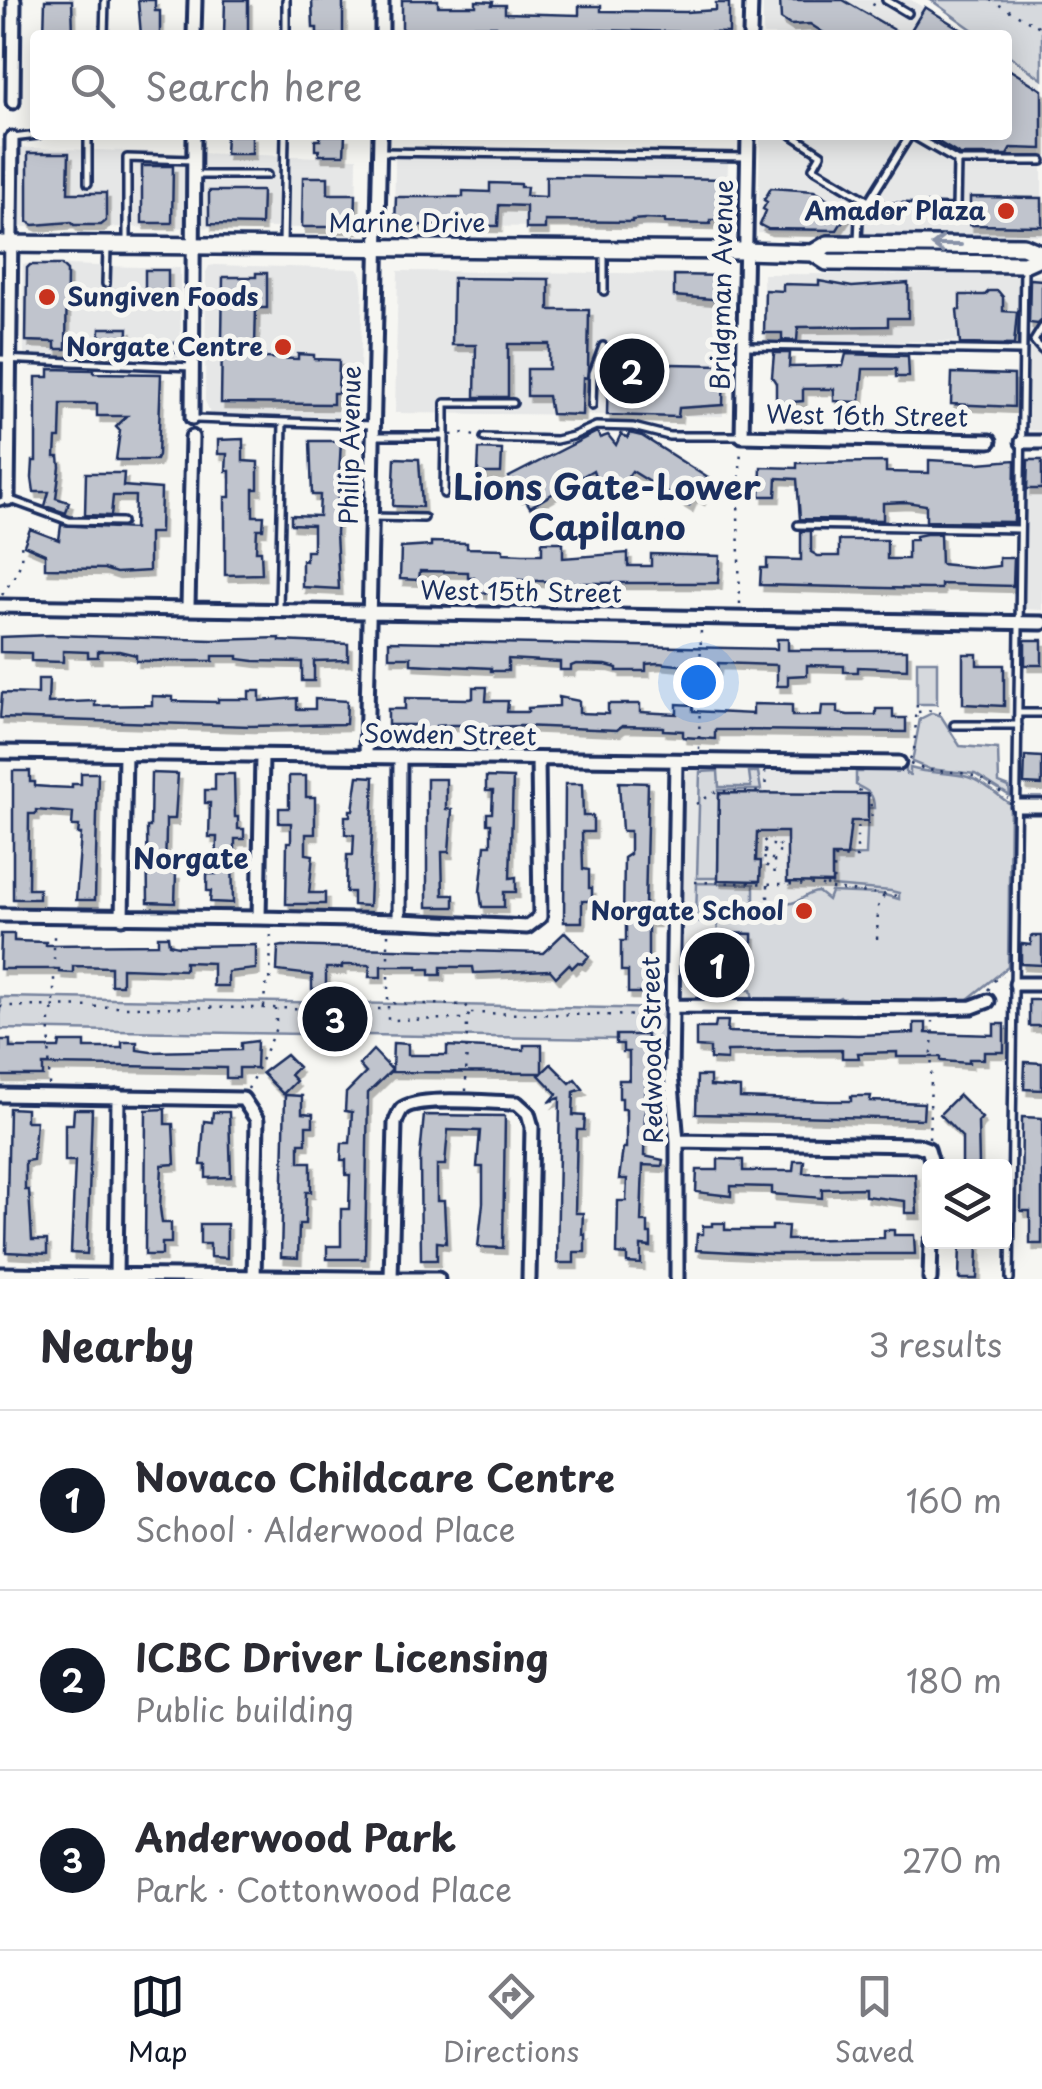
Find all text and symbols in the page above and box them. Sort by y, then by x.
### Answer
search box [30,30,1012,140]
text: Search here [145,57,362,114]
icon: search [65,58,120,113]
street label: Bridgman Avenue [700,179,742,391]
place label: Amador Plaza [803,191,987,229]
marker: Amador Plaza [995,200,1017,222]
street label: Marine Drive [328,203,486,241]
one-way arrow [931,236,964,254]
place label: Sungiven Foods [67,277,259,315]
marker: Sungiven Foods [36,286,58,308]
place label: Norgate Centre [66,327,263,365]
pin: 2 [600,334,664,408]
marker: Norgate Centre [272,336,294,358]
street label: Philip Avenue [329,365,369,525]
street label: West 16th Street [766,394,969,436]
district label: Lions Gate-Lower Capilano [453,459,761,552]
street label: West 15th Street [420,570,622,612]
your location [673,657,724,708]
street label: Sowden Street [363,713,537,755]
district label: Norgate [133,836,249,879]
place label: Norgate School [591,891,784,929]
marker: Norgate School [793,900,815,922]
pin: 1 [684,928,750,1002]
street label: Redwood Street [630,956,672,1144]
pin: 3 [302,982,368,1056]
map controls [922,1159,1012,1249]
button: layers [922,1159,1012,1249]
text: Nearby [40,1313,194,1376]
text: 3 results [868,1320,1002,1368]
text: Novaco Childcare Centre [135,1448,615,1505]
text: 1 [65,1476,80,1524]
text: 160 m [906,1476,1002,1524]
text: School · Alderwood Place [135,1505,515,1553]
text: ICBC Driver Licensing [135,1628,549,1685]
text: 2 [61,1656,84,1704]
text: 180 m [906,1656,1002,1704]
text: Public building [135,1685,354,1733]
text: Anderwood Park [135,1808,456,1865]
text: 3 [62,1836,83,1884]
text: 270 m [902,1836,1002,1884]
text: Park · Cottonwood Place [135,1865,512,1913]
tab: Map [128,1969,188,2072]
tab: Directions [443,1969,579,2072]
tab: Saved [835,1969,914,2072]

